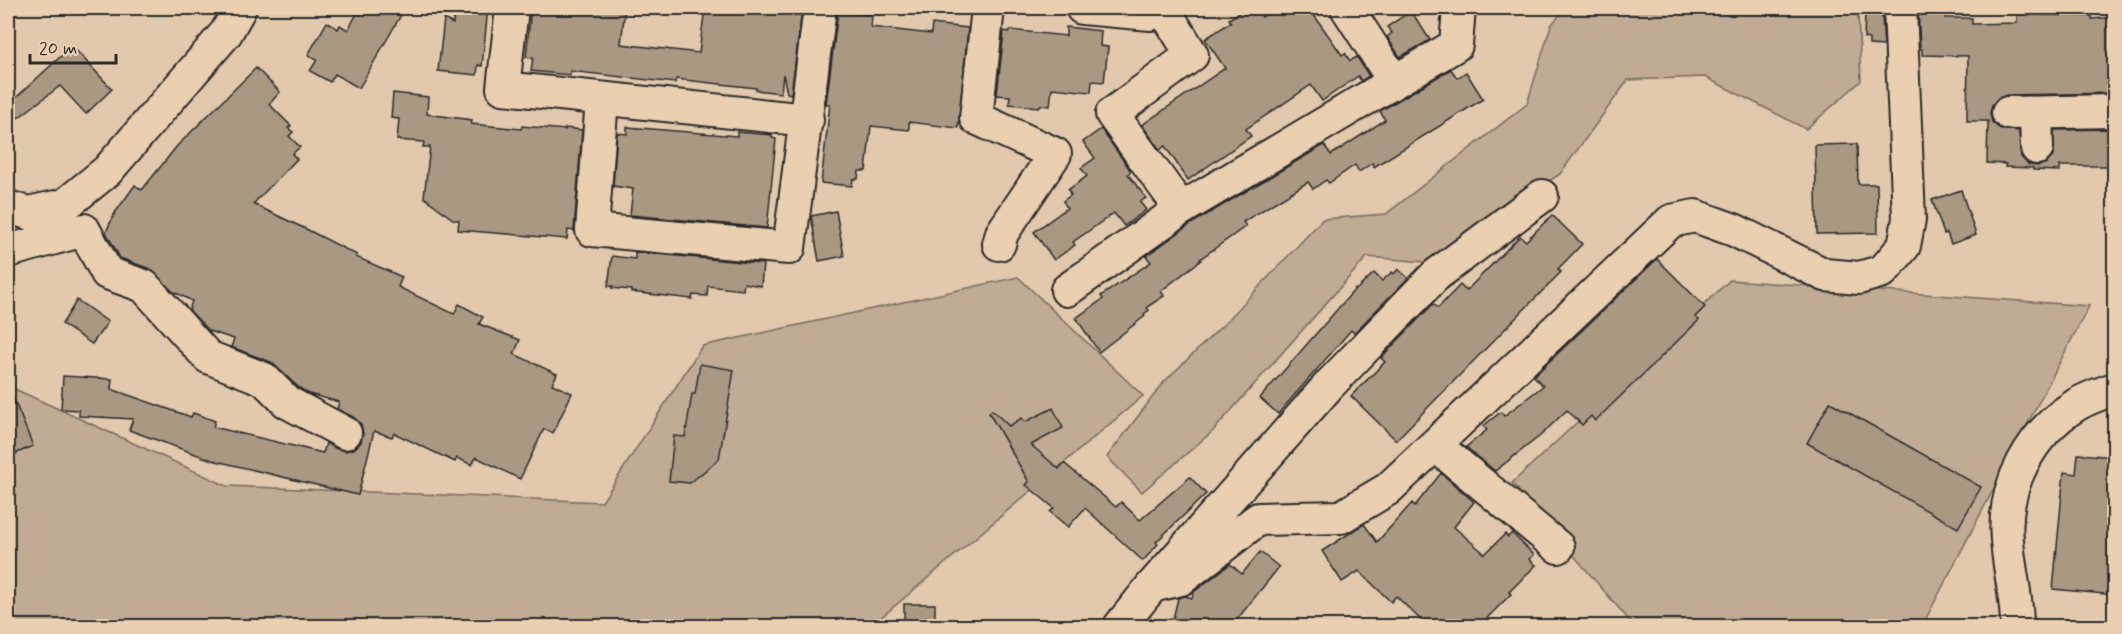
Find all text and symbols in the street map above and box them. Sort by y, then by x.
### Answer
scale bar [30,27,116,65]
text: 20 m [39,37,77,61]

